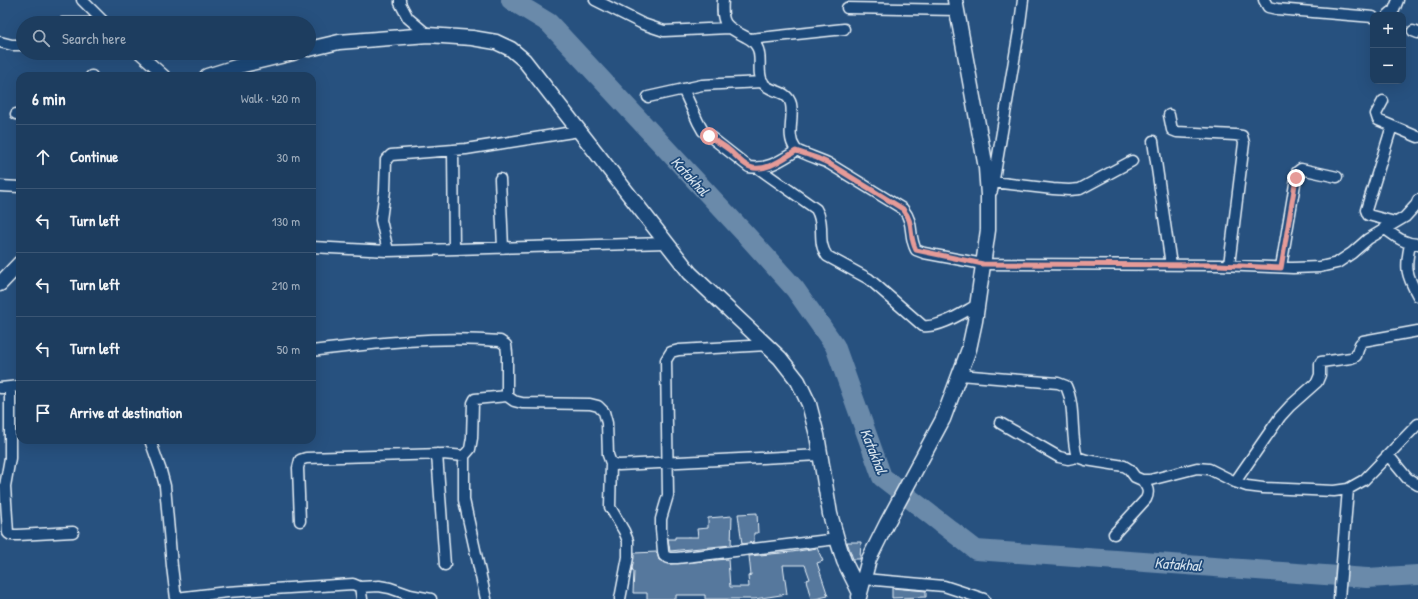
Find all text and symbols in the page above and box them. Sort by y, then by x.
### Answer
map controls [1370,12,1406,84]
button: + [1370,12,1406,48]
search box [16,16,316,60]
icon: search [30,27,52,49]
text: Search here [62,28,126,49]
button: − [1370,48,1406,84]
text: 6 min [32,87,66,110]
text: Walk · 420 m [241,89,300,107]
route start [700,127,718,145]
icon: ahead [32,146,54,168]
text: Continue [70,146,118,167]
text: 30 m [277,148,300,166]
water label: Katakhal [666,152,714,201]
route end [1287,169,1305,187]
icon: left [32,210,54,232]
text: Turn left [70,210,120,231]
text: 130 m [272,212,300,230]
icon: left [32,274,54,296]
text: Turn left [70,274,120,295]
text: 210 m [272,276,300,294]
icon: left [32,338,54,360]
text: Turn left [70,338,120,359]
text: 50 m [277,340,300,358]
icon: arrive [32,402,54,424]
text: Arrive at destination [70,402,182,423]
water label: Katakhal [855,425,893,478]
water label: Katakhal [1154,552,1203,576]

